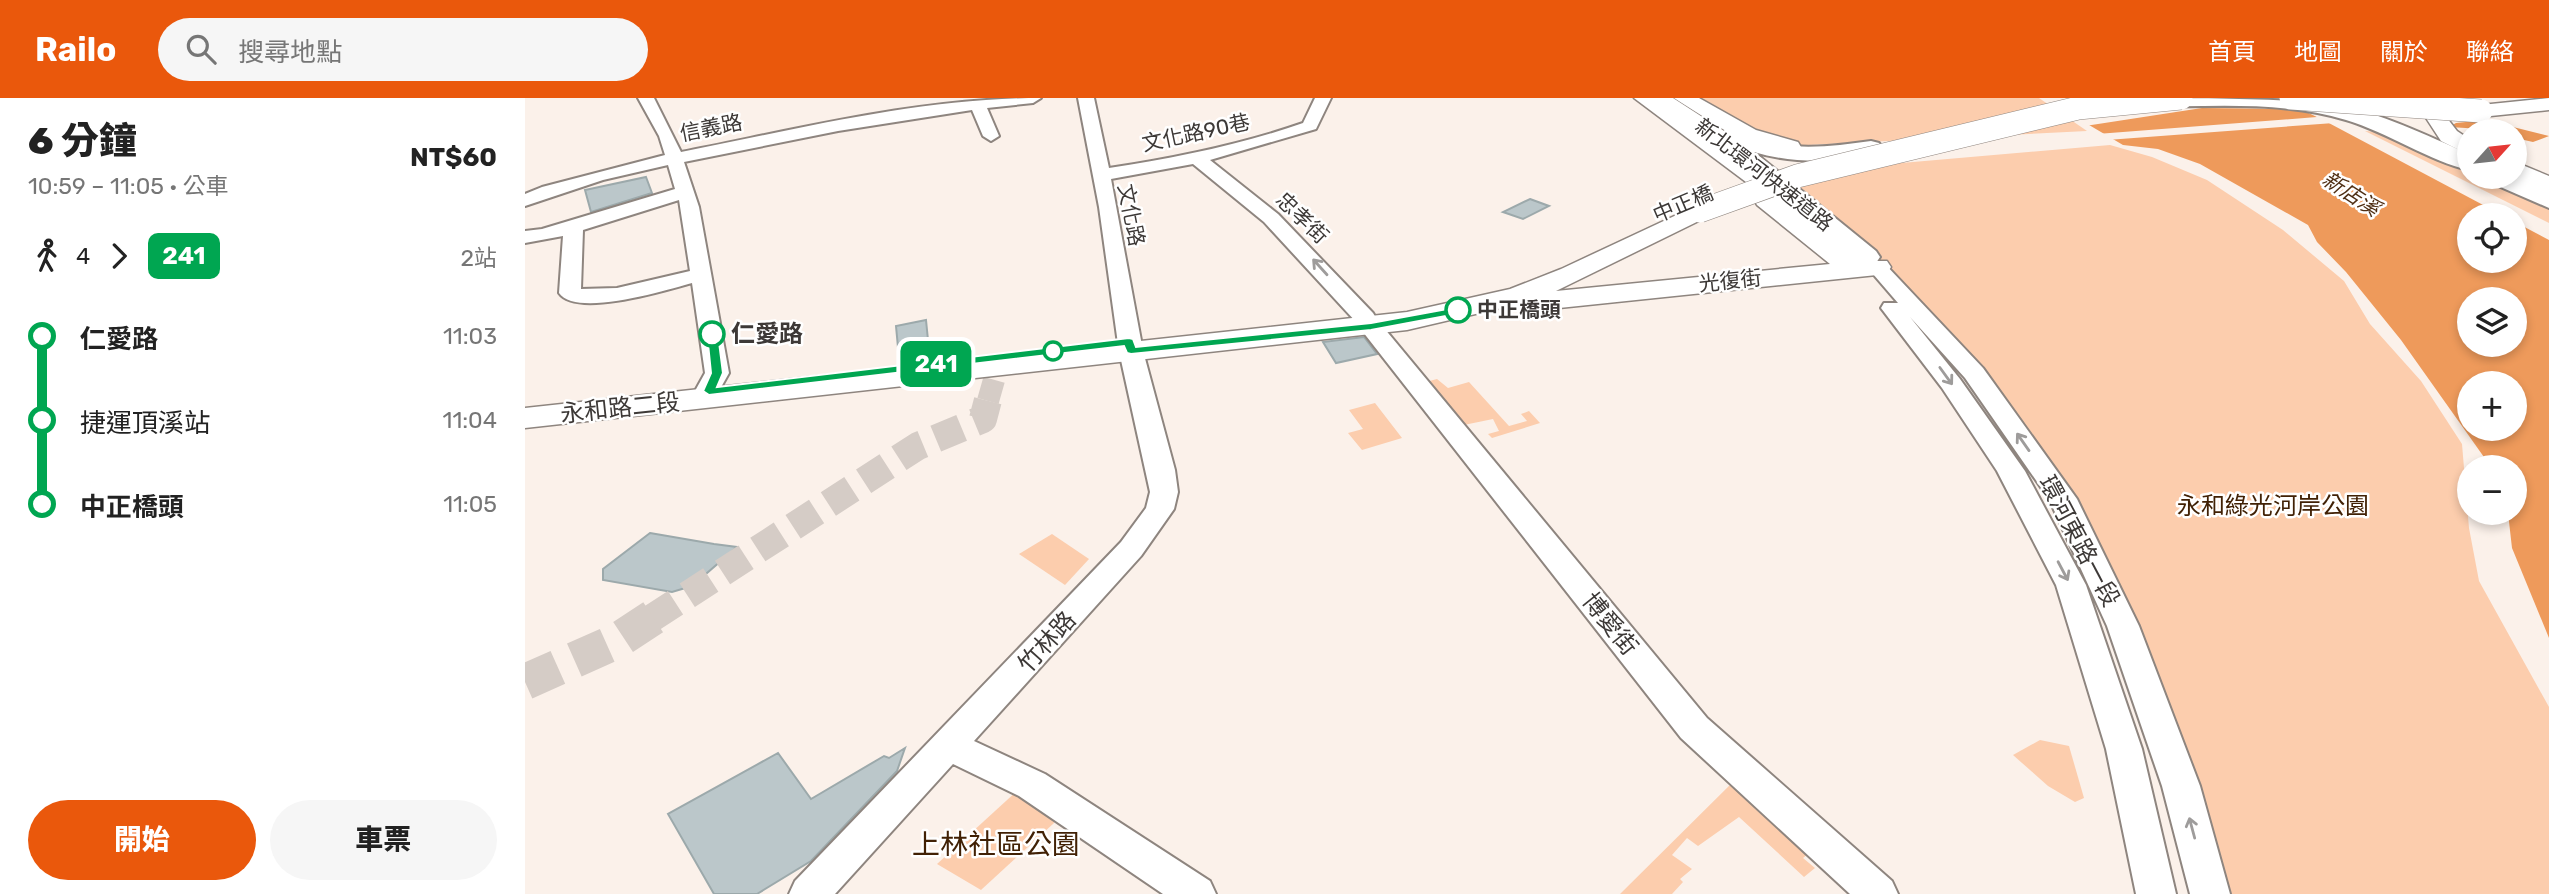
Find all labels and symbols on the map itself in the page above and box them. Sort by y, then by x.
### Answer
street label: 信義路 [678,109,744,146]
street label: 文化路90巷 [1140,109,1252,156]
street label: 新北環河快速道路 [1690,113,1838,236]
north arrow [2457,119,2527,189]
water label: 新店溪 [2318,166,2387,223]
street label: 中正橋 [1649,180,1717,227]
street label: 文化路 [1113,182,1150,248]
street label: 忠孝街 [1271,187,1334,249]
one-way arrow [1312,259,1328,277]
street label: 光復街 [1697,265,1763,296]
marker: 中正橋頭 [1445,297,1471,323]
place label: 中正橋頭 [1477,297,1561,322]
place label: 仁愛路 [731,320,803,348]
marker: 仁愛路 [699,321,725,347]
line badge: 241 [896,341,976,387]
unlabelled marker [1043,341,1063,361]
one-way arrow [1938,366,1953,385]
street label: 永和路二段 [559,388,681,428]
one-way arrow [2016,433,2030,452]
street label: 環河東路一段 [2033,471,2125,611]
park label: 永和綠光河岸公園 [2177,492,2369,520]
one-way arrow [2056,560,2070,580]
street label: 博愛街 [1576,587,1644,661]
street label: 竹林路 [1013,606,1081,678]
one-way arrow [2185,817,2198,840]
park label: 上林社區公園 [912,828,1080,861]

